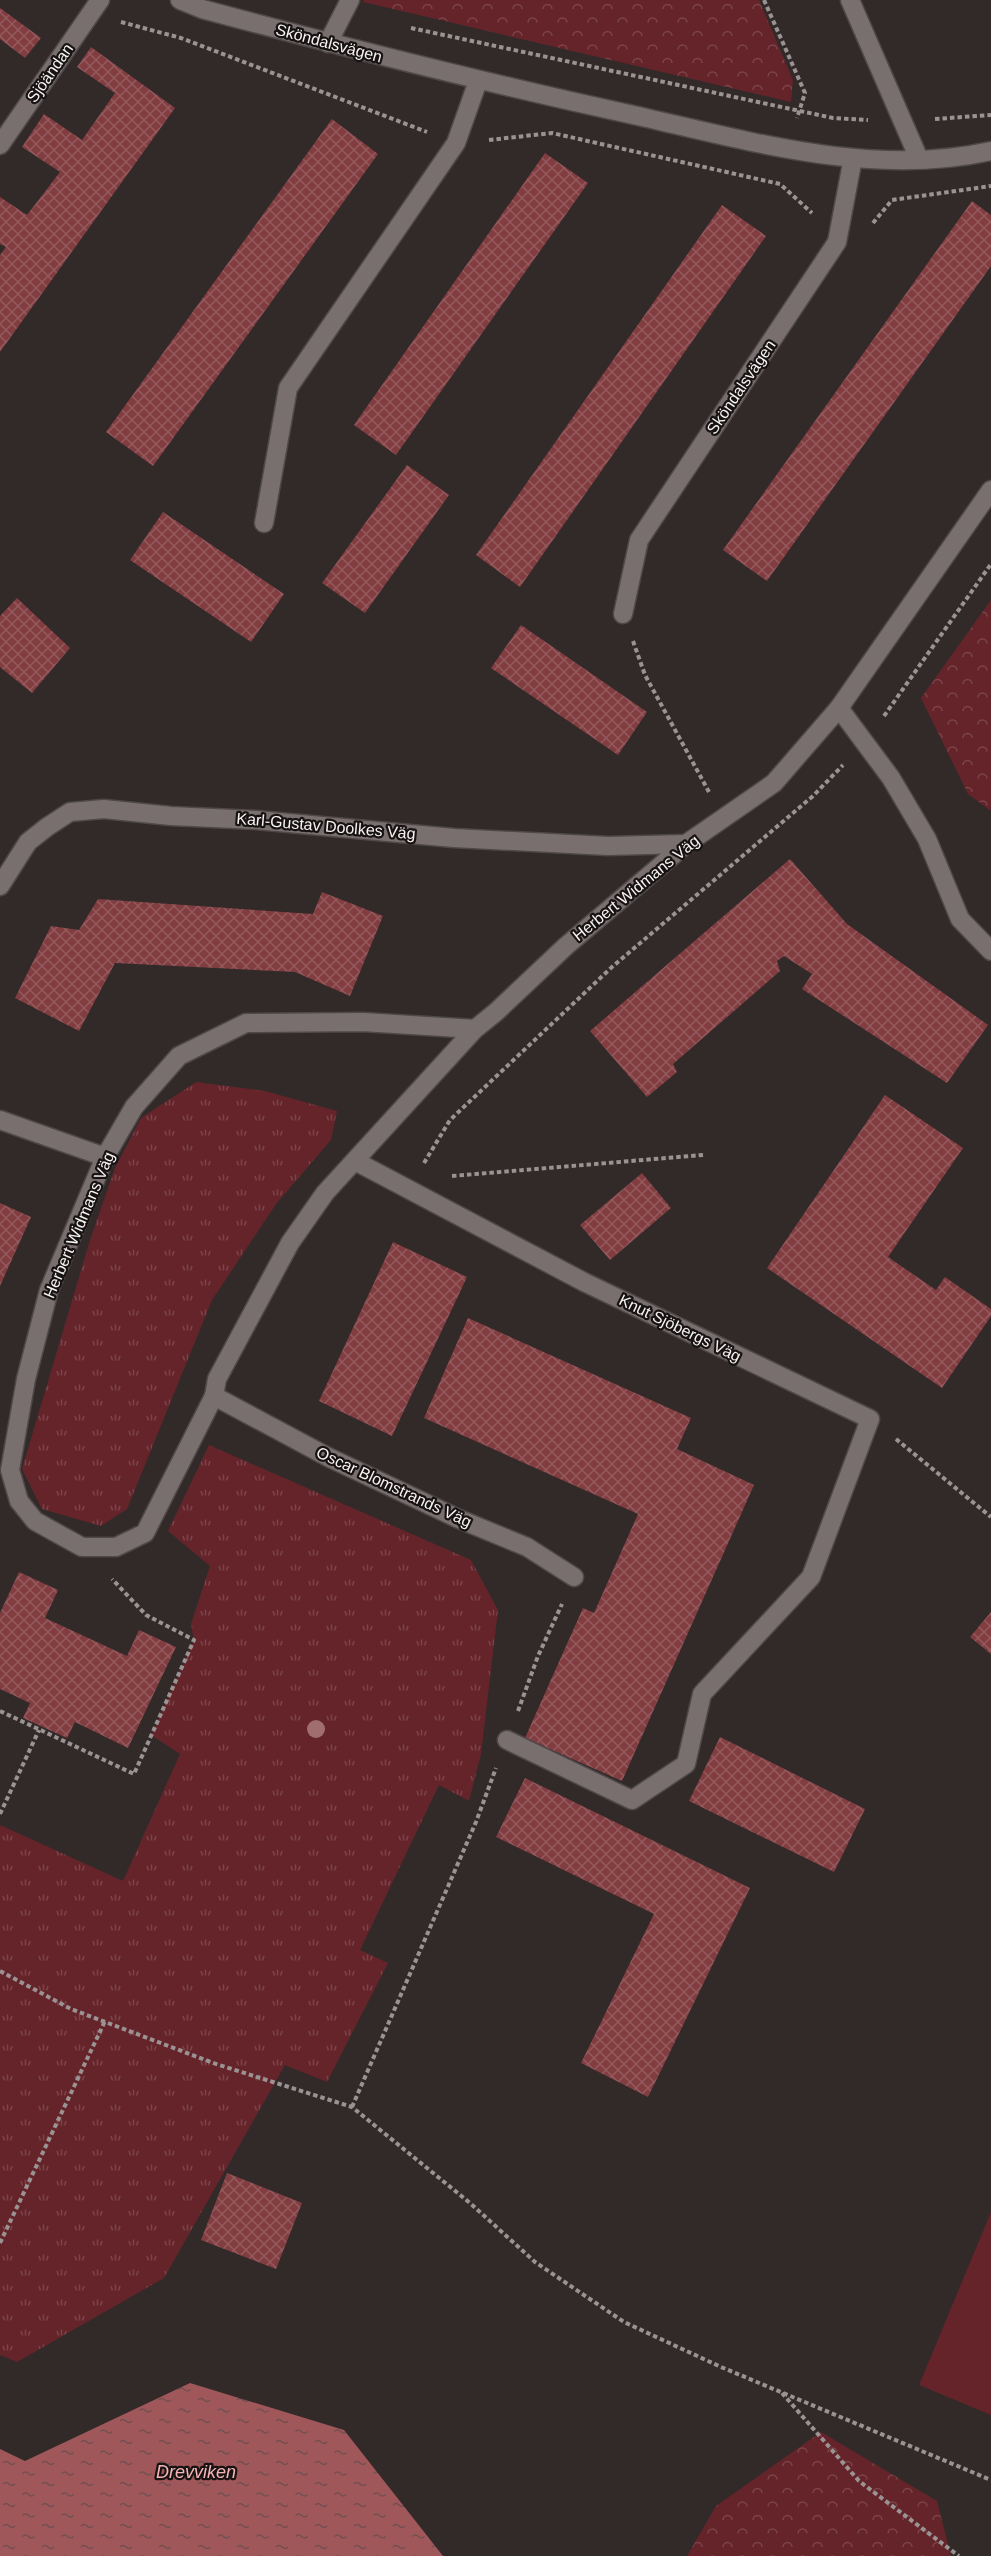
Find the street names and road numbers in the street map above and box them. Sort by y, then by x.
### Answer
street label: Sköndalsvägen [274,21,384,65]
street label: Sjöändan [24,40,76,106]
street label: Sköndalsvägen [703,337,779,437]
street label: Karl-Gustav Doolkes Väg [236,810,416,842]
street label: Herbert Widmans Väg [569,832,703,944]
street label: Herbert Widmans Väg [40,1149,118,1301]
street label: Knut Sjöbergs Väg [616,1291,744,1365]
street label: Oscar Blomstrands Väg [314,1444,474,1530]

